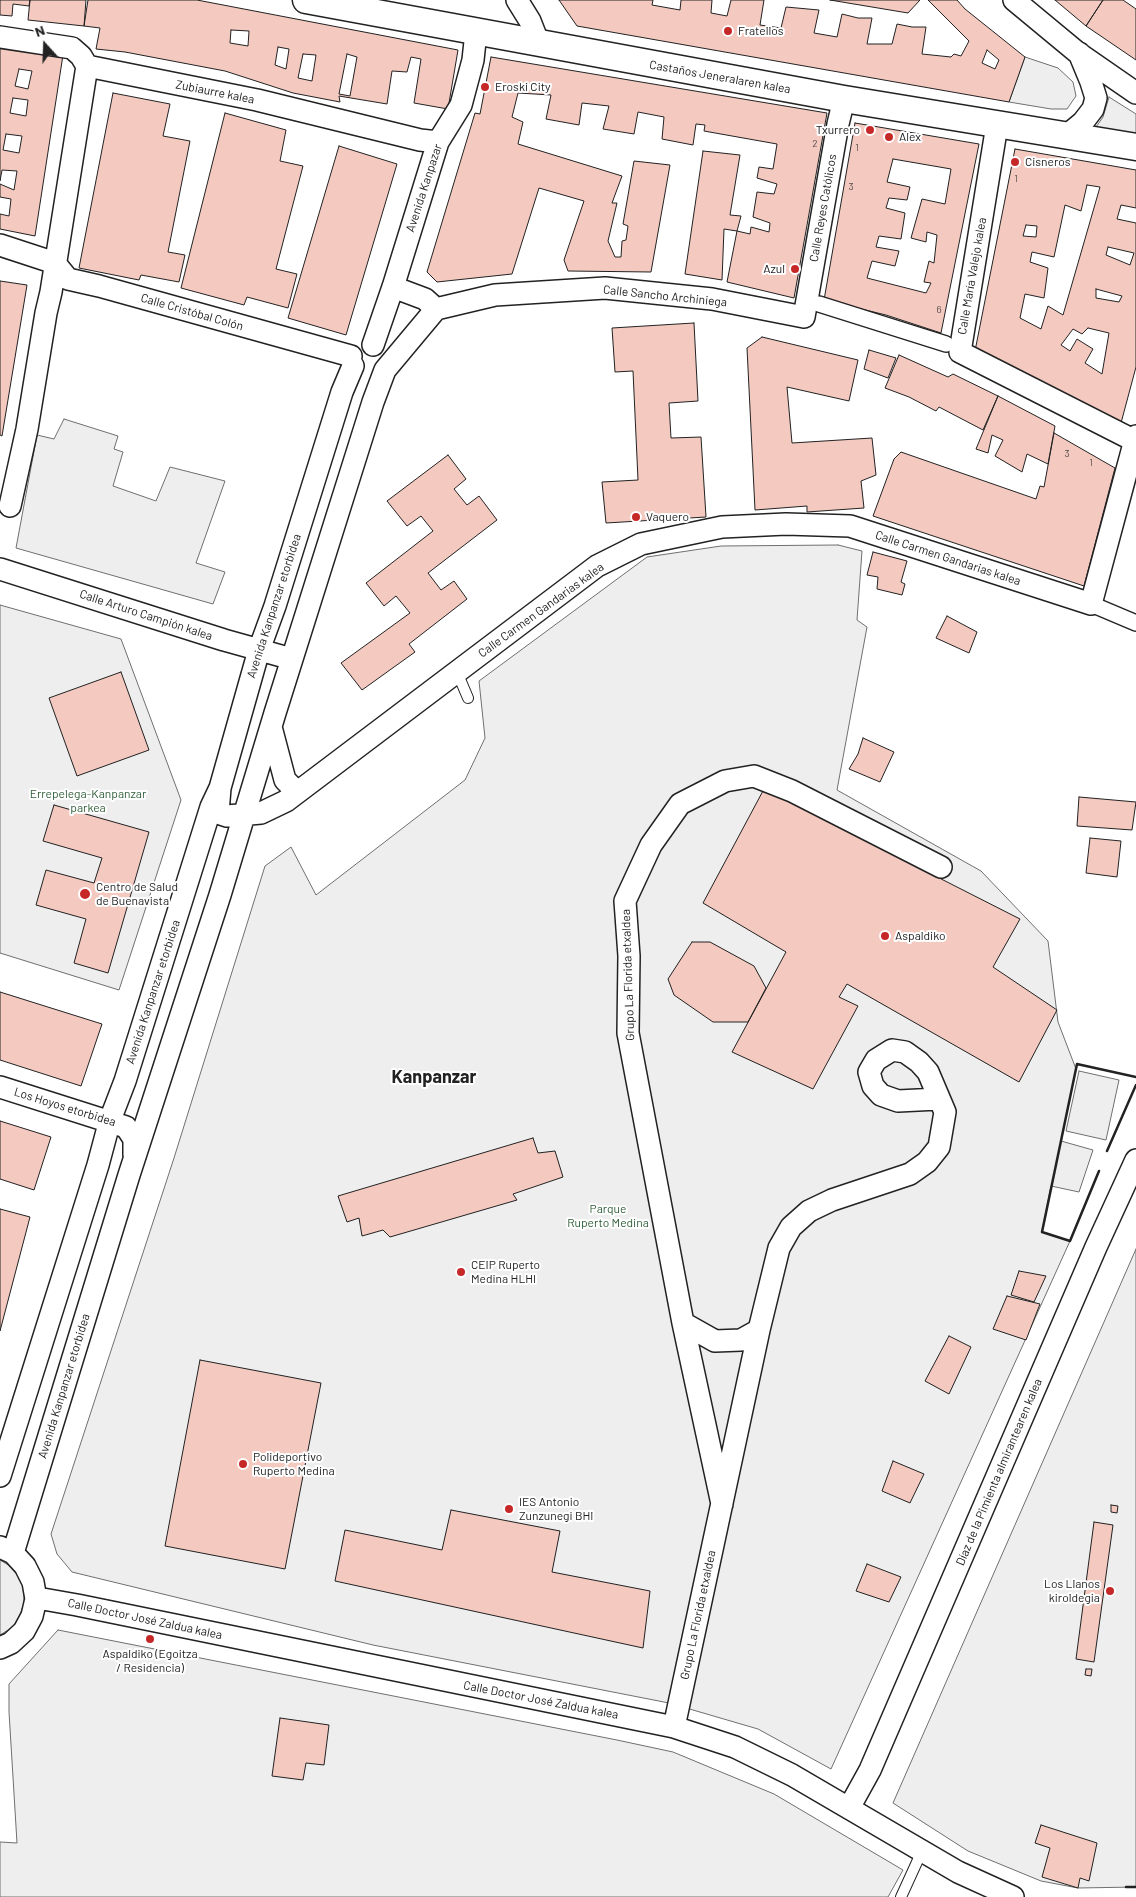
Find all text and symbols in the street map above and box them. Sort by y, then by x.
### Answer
north arrow [20,20,70,70]
text: N [32,21,47,40]
place label: Fratellos [738,24,784,38]
marker: Fratellos [722,25,734,37]
street label: Castaños Jeneralaren kalea [648,57,792,97]
street label: Zubiaurre kalea [174,77,256,107]
place label: Eroski City [495,80,551,94]
marker: Eroski City [479,81,491,93]
place label: Txurrero [816,123,860,137]
marker: Txurrero [864,124,876,136]
place label: Alex [899,130,921,144]
marker: Alex [883,131,895,143]
house number: 2 [812,138,818,150]
street label: Avenida Kanpazar [403,142,445,234]
house number: 1 [855,142,859,154]
street label: Calle Reyes Católicos [806,153,840,263]
place label: Cisneros [1025,155,1071,169]
marker: Cisneros [1009,156,1021,168]
house number: 1 [1014,173,1018,185]
house number: 3 [848,181,854,193]
street label: Calle María Valejo kalea [955,216,989,336]
place label: Azul [763,262,785,276]
marker: Azul [789,263,801,275]
street label: Calle Sancho Archiniega [602,282,728,310]
street label: Calle Cristóbal Colón [139,290,245,334]
house number: 6 [936,304,942,316]
house number: 3 [1064,448,1070,460]
house number: 1 [1089,457,1093,469]
place label: Vaquero [646,510,689,524]
marker: Vaquero [630,511,642,523]
street label: Calle Carmen Gandarias kalea [874,528,1022,588]
street label: Avenida Kanpanzar etorbidea [244,532,304,680]
street label: Calle Carmen Gandarias kalea [475,560,607,660]
street label: Calle Arturo Campión kalea [78,587,214,643]
park label: Errepelega-Kanpanzar parkea [30,787,146,815]
place label: Centro de Salud de Buenavista [96,880,178,908]
marker: Centro de Salud de Buenavista [78,887,92,901]
street label: Grupo La Florida etxaldea [619,909,637,1041]
street label: Avenida Kanpanzar etorbidea [123,918,183,1066]
place label: Aspaldiko [895,929,946,943]
marker: Aspaldiko [879,930,891,942]
district label: Kanpanzar [392,1066,476,1088]
street label: Los Hoyos etorbidea [12,1085,118,1129]
park label: Parque Ruperto Medina [567,1202,649,1230]
place label: CEIP Ruperto Medina HLHI [471,1258,540,1286]
marker: CEIP Ruperto Medina HLHI [455,1266,467,1278]
street label: Avenida Kanpanzar etorbidea [35,1312,93,1460]
street label: Díaz de la Pimienta almirantearen kalea [953,1376,1045,1568]
place label: Polideportivo Ruperto Medina [253,1450,335,1478]
marker: Polideportivo Ruperto Medina [237,1458,249,1470]
place label: IES Antonio Zunzunegi BHI [519,1495,593,1523]
marker: IES Antonio Zunzunegi BHI [503,1503,515,1515]
street label: Grupo La Florida etxaldea [677,1549,719,1681]
place label: Los Llanos kiroldegia [1044,1577,1100,1605]
marker: Los Llanos kiroldegia [1104,1585,1116,1597]
street label: Calle Doctor José Zaldua kalea [66,1596,224,1642]
marker: Aspaldiko (Egoitza / Residencia) [144,1633,156,1645]
place label: Aspaldiko (Egoitza / Residencia) [102,1647,198,1675]
street label: Calle Doctor José Zaldua kalea [462,1678,620,1722]

